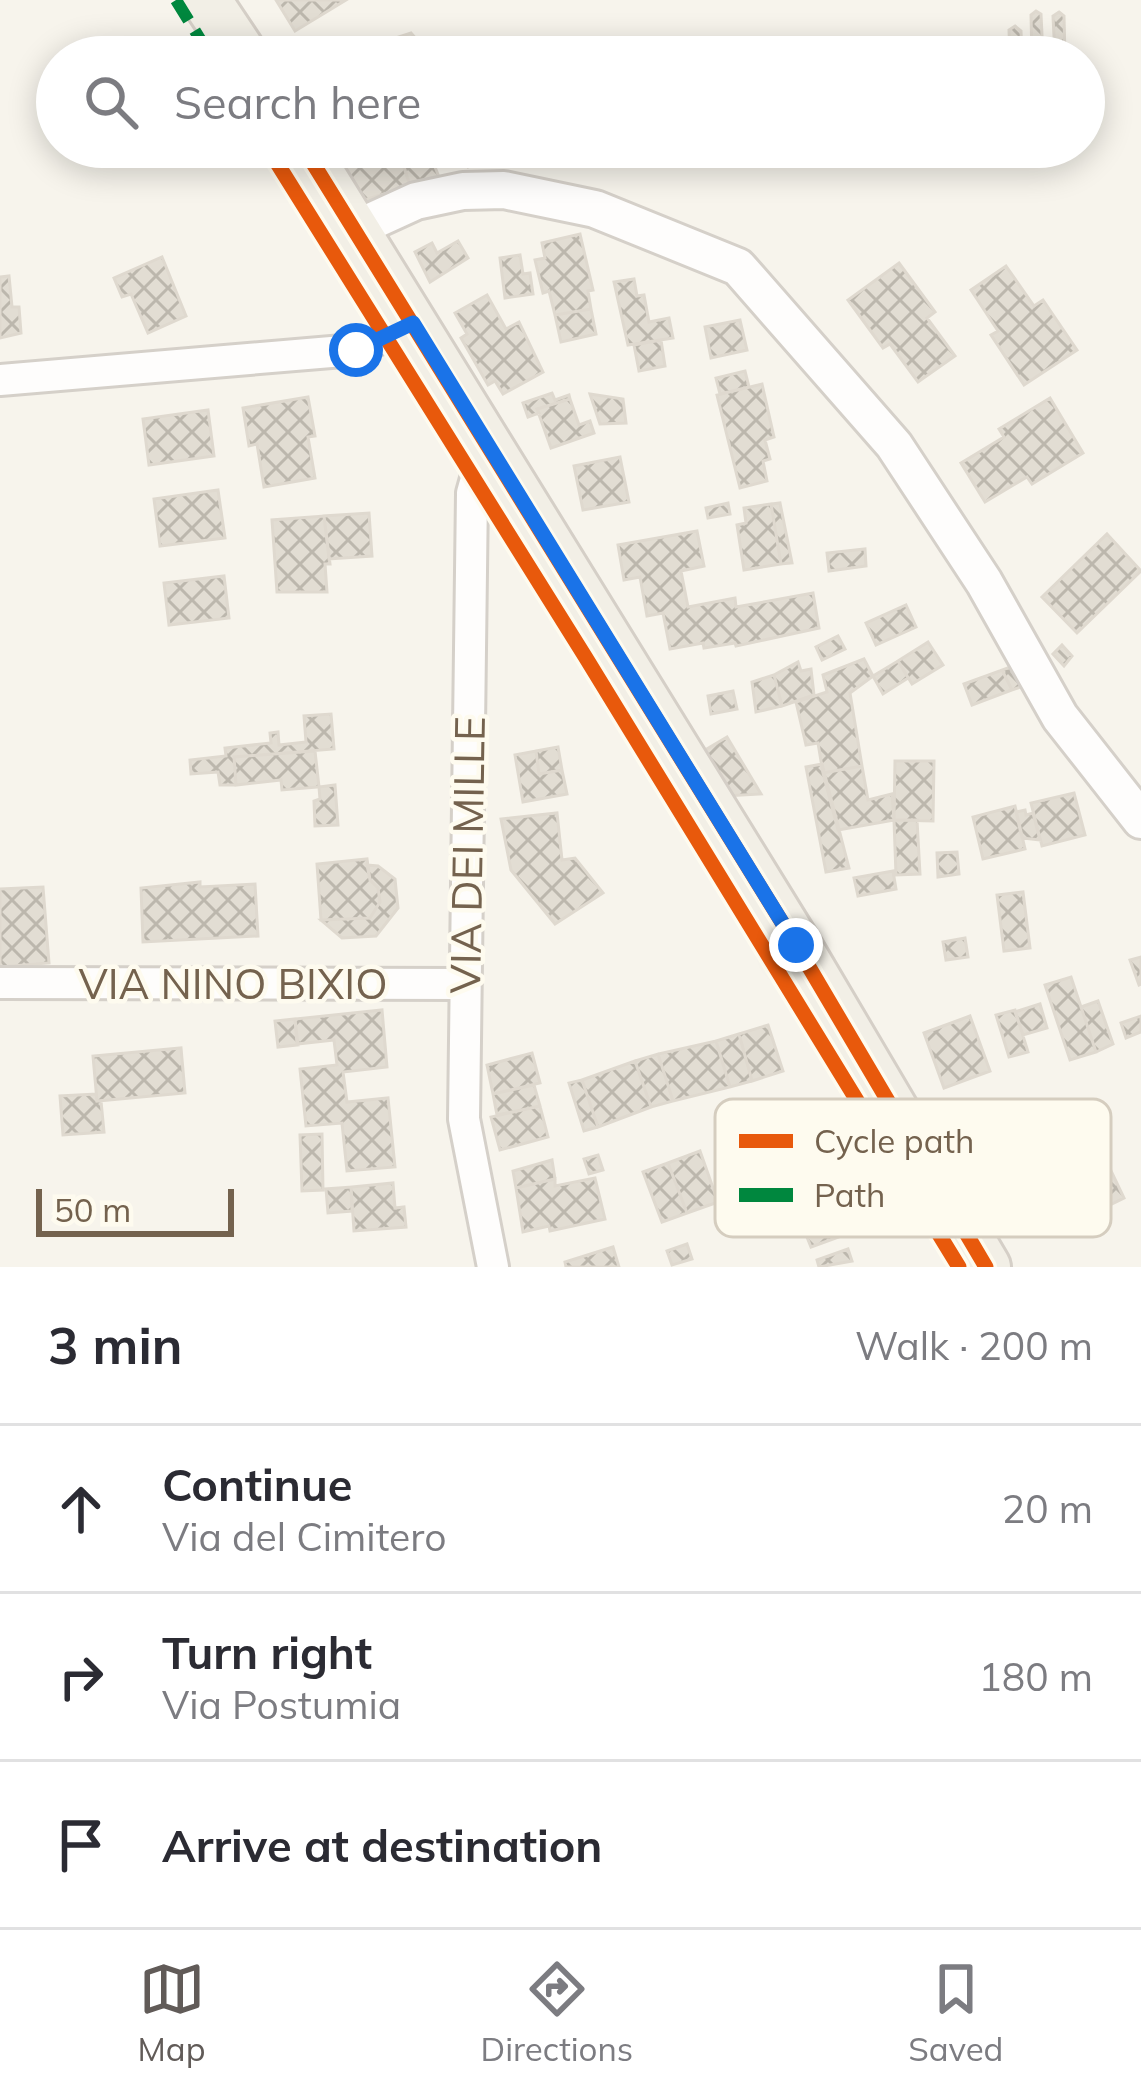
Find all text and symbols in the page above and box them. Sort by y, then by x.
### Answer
search box [36,36,1105,168]
icon: search [78,69,144,135]
text: Search here [174,74,421,130]
route start [329,323,383,377]
street label: VIA DEI MILLE [438,716,496,994]
route end [769,918,823,972]
street label: VIA NINO BIXIO [78,957,388,1010]
legend [715,1099,1111,1237]
text: Cycle path [814,1120,974,1161]
text: Path [814,1174,885,1215]
scale bar [36,1183,234,1236]
text: 50 m [54,1189,131,1230]
text: 3 min [48,1313,183,1377]
text: Walk · 200 m [855,1321,1093,1370]
text: Continue [162,1456,352,1512]
icon: ahead [48,1476,114,1542]
text: 20 m [1002,1484,1093,1533]
text: Via del Cimitero [162,1512,447,1561]
text: Turn right [162,1624,372,1680]
icon: right [48,1644,114,1710]
text: 180 m [978,1652,1093,1701]
text: Via Postumia [162,1680,401,1729]
icon: arrive [48,1812,114,1878]
text: Arrive at destination [162,1817,602,1873]
tab: Map [138,1956,205,2069]
tab: Directions [481,1956,633,2069]
tab: Saved [908,1956,1003,2069]

